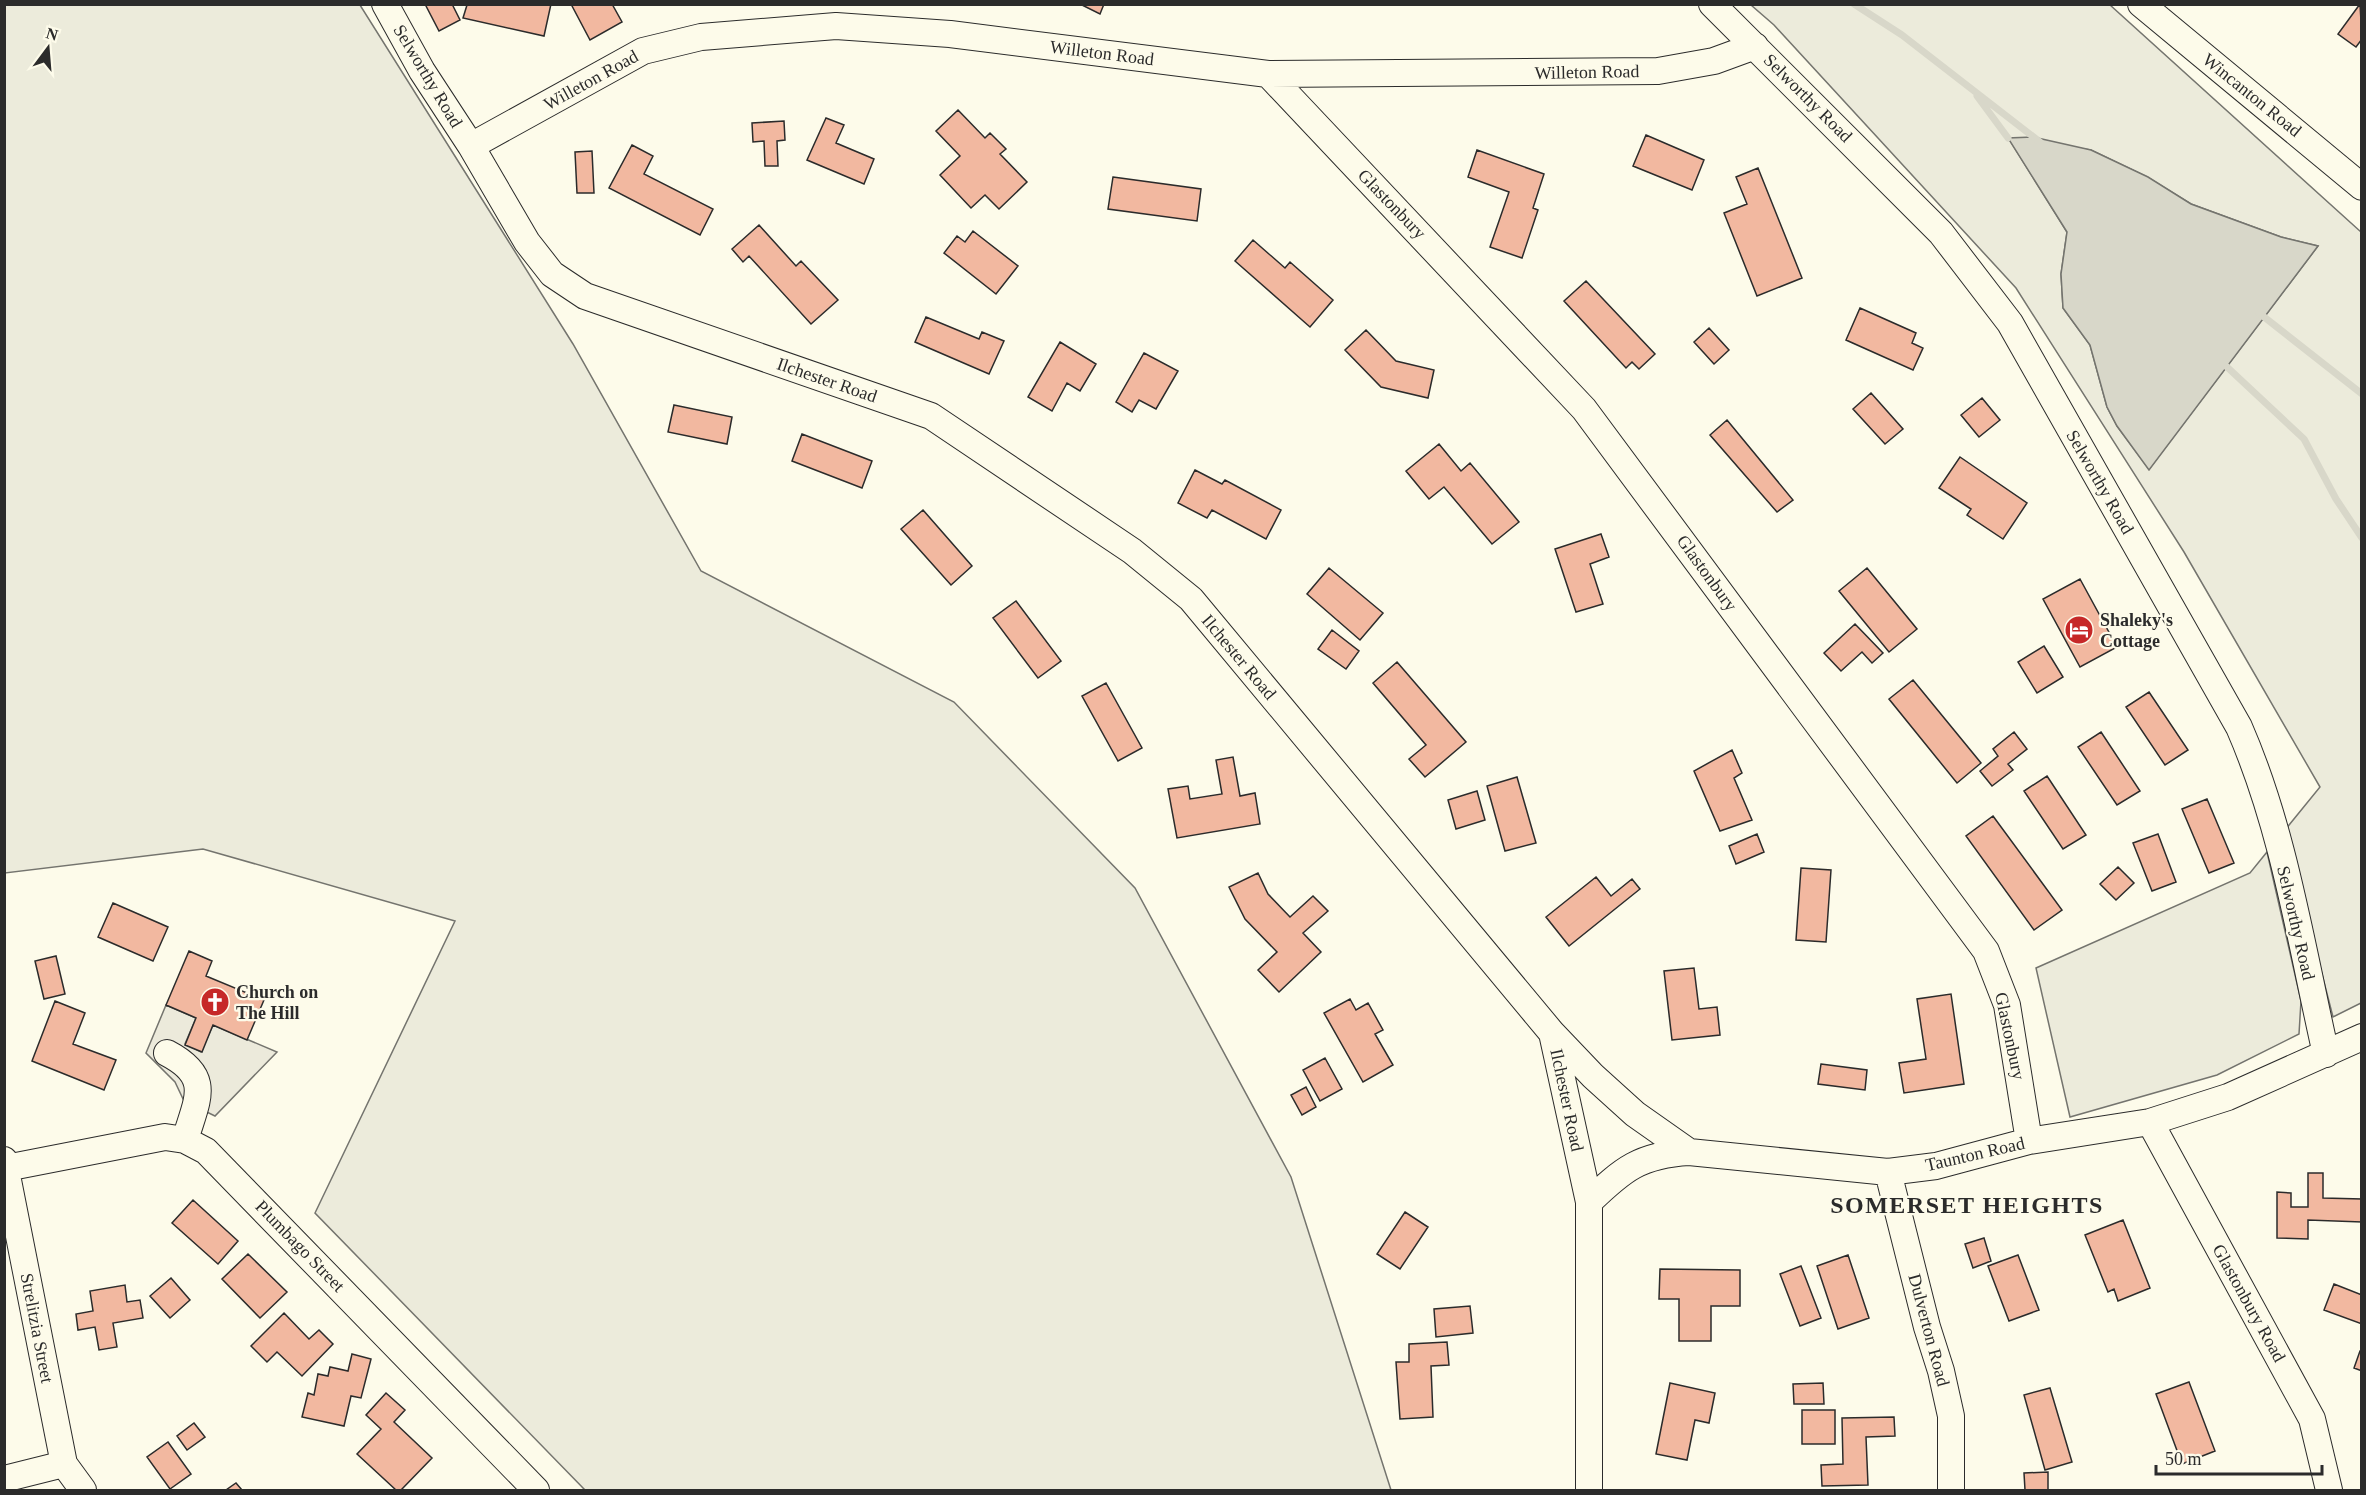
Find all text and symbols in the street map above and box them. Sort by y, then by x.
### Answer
north arrow [18,18,78,78]
street label: Selworthy Road [389,21,467,131]
text: N [44,24,60,44]
street label: Willeton Road [1049,37,1155,69]
street label: Willeton Road [540,46,642,114]
street label: Wincanton Road [2199,49,2305,141]
street label: Selworthy Road [1760,50,1856,146]
street label: Willeton Road [1534,61,1640,83]
street label: Glastonbury [1354,165,1430,243]
street label: Ilchester Road [774,354,880,406]
street label: Selworthy Road [2062,427,2138,537]
street label: Glastonbury [1673,531,1741,615]
place label: Shaleky's Cottage [2100,610,2173,651]
street label: Ilchester Road [1198,611,1280,703]
hotel icon: Shaleky's Cottage [2063,614,2095,646]
street label: Selworthy Road [2273,864,2319,982]
place label: Church on The Hill [236,982,318,1023]
church icon: Church on The Hill [199,986,231,1018]
street label: Glastonbury [1991,990,2029,1082]
street label: Ilchester Road [1546,1047,1588,1153]
street label: Taunton Road [1923,1133,2027,1175]
district label: SOMERSET HEIGHTS [1830,1192,2104,1218]
street label: Plumbago Street [251,1196,349,1296]
street label: Glastonbury Road [2208,1241,2290,1365]
street label: Strelitzia Street [17,1271,57,1385]
street label: Dulverton Road [1904,1272,1954,1388]
scale bar [2156,1438,2322,1476]
text: 50 m [2165,1449,2202,1469]

